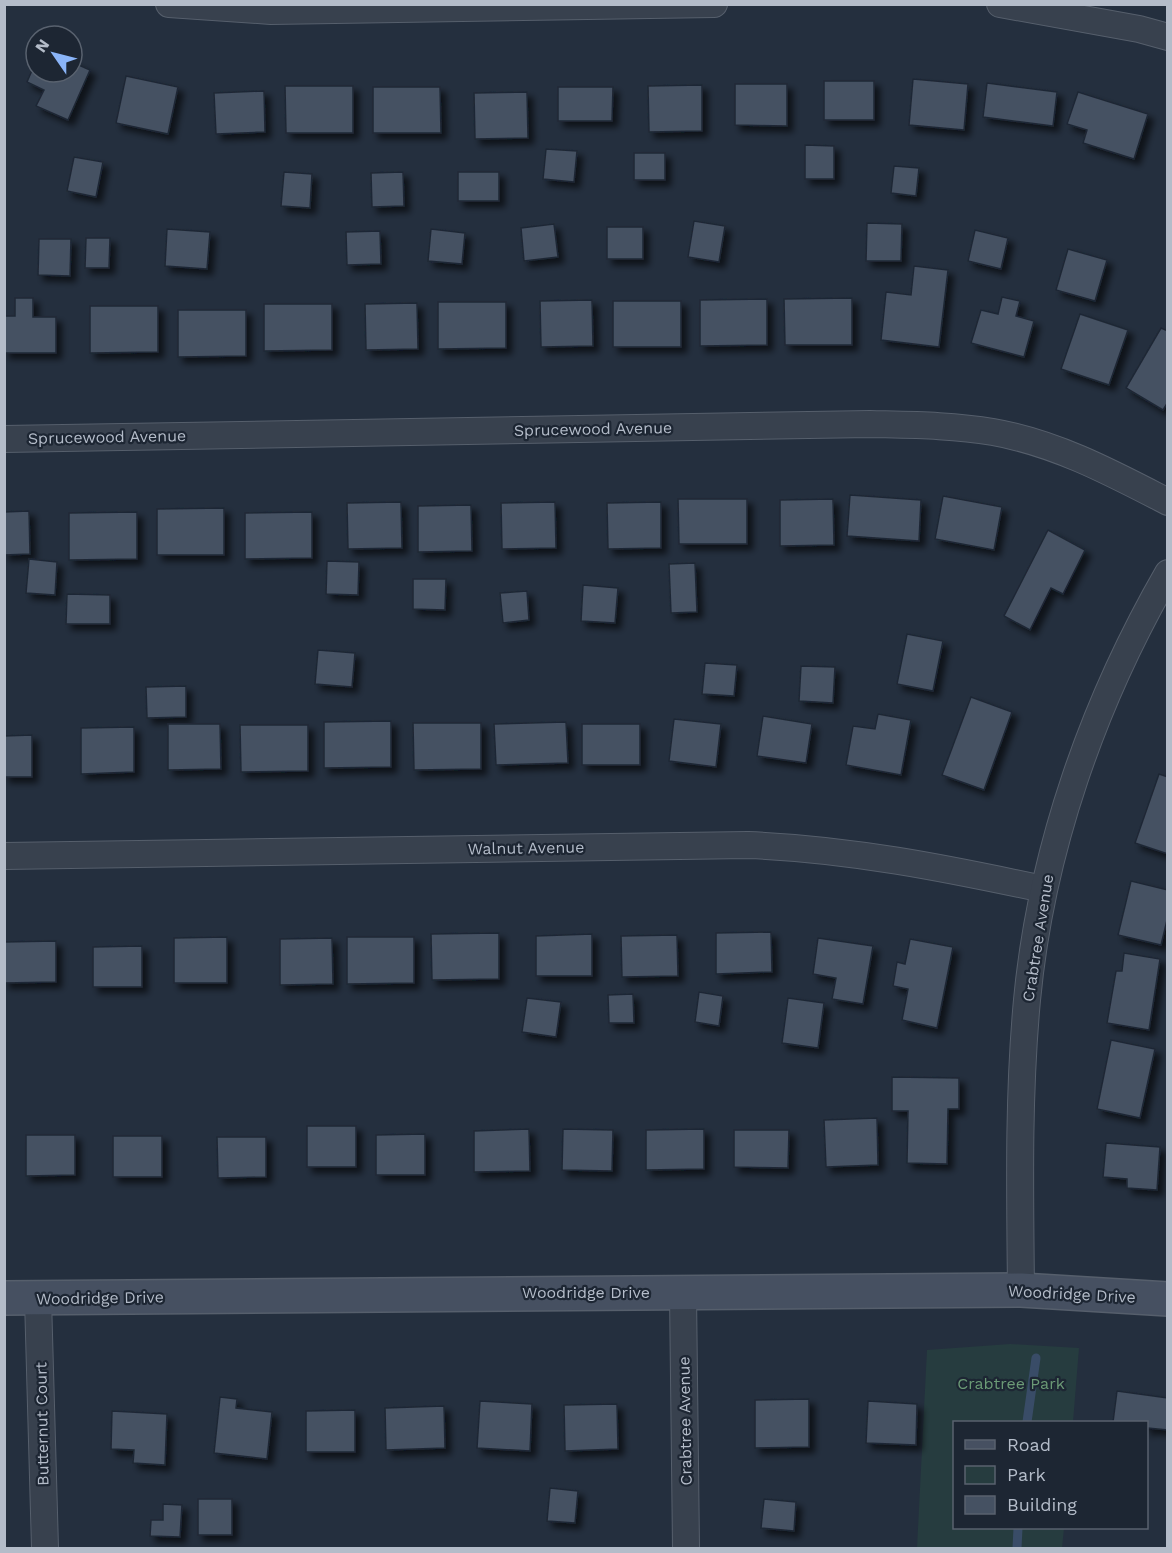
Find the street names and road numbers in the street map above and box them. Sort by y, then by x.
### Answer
street label: Sprucewood Avenue [514,418,672,440]
street label: Sprucewood Avenue [28,426,186,448]
street label: Walnut Avenue [468,837,584,859]
street label: Crabtree Avenue [1019,873,1057,1003]
street label: Woodridge Drive [1008,1281,1136,1307]
street label: Woodridge Drive [522,1283,650,1302]
street label: Woodridge Drive [36,1287,164,1309]
street label: Crabtree Avenue [674,1356,696,1486]
street label: Butternut Court [31,1362,53,1486]

